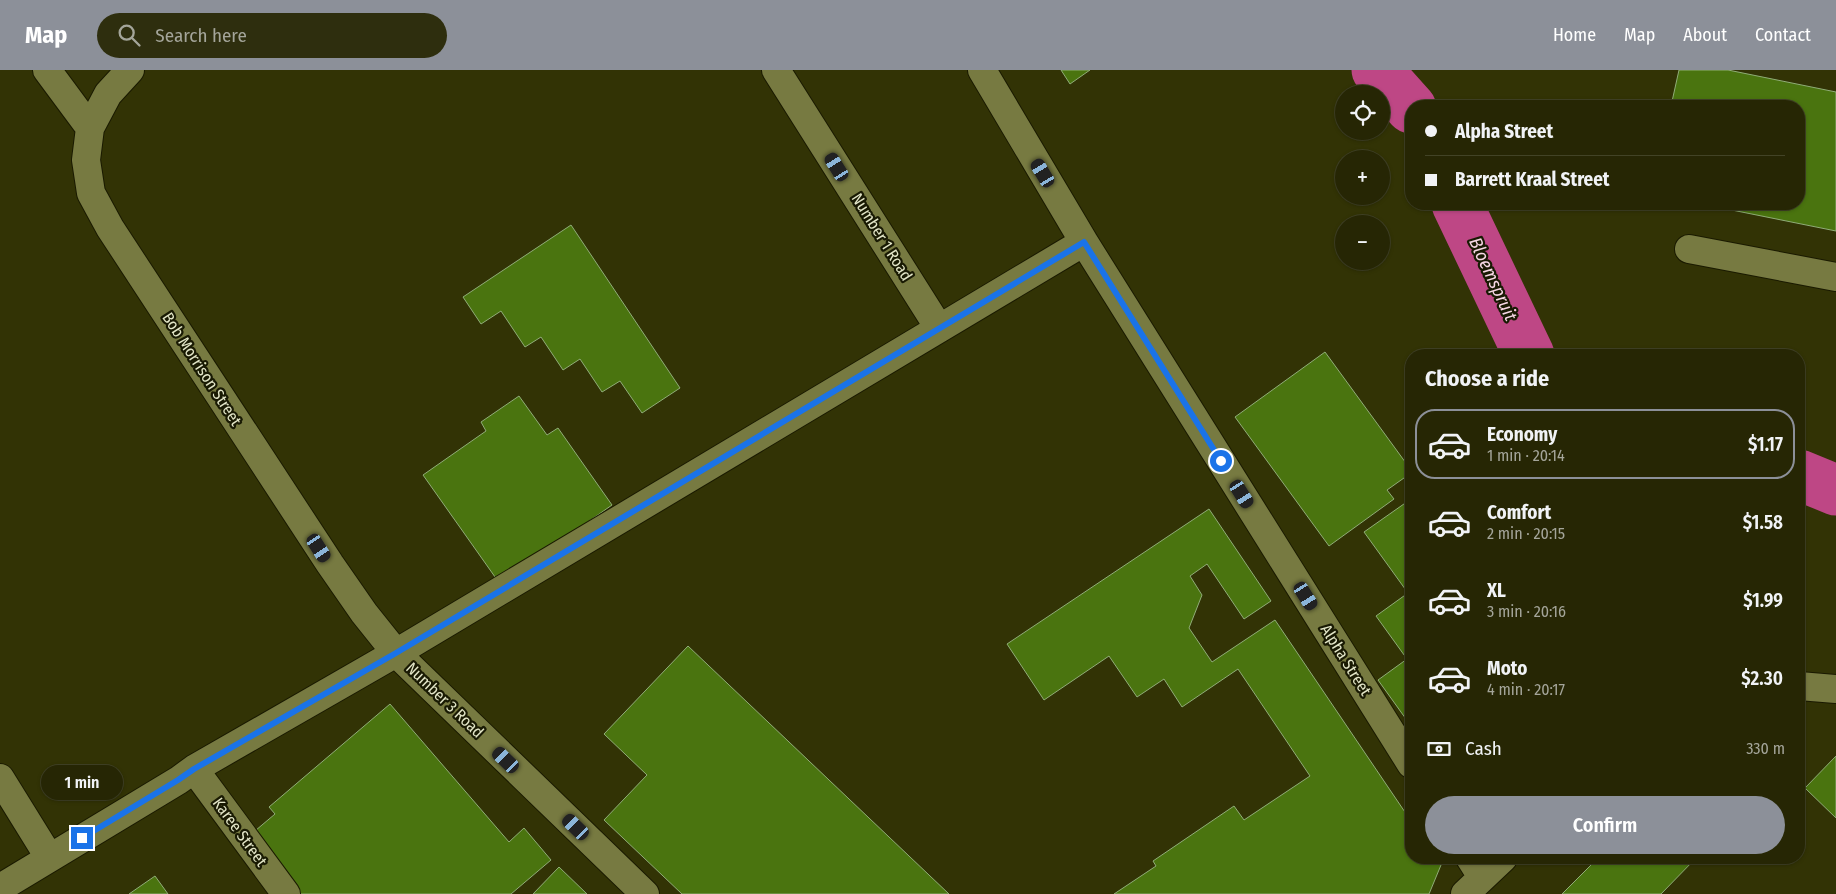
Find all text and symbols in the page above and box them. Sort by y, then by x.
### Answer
search box [97,13,447,58]
text: Map [25,21,67,49]
icon: search [115,21,143,49]
text: Search here [155,24,247,47]
text: Home [1553,24,1596,46]
text: Map [1624,24,1655,46]
text: About [1683,24,1727,46]
text: Contact [1755,24,1811,46]
map controls [1335,85,1390,270]
button: locate [1335,85,1390,140]
text: Alpha Street [1455,120,1553,143]
car [822,150,851,184]
button: + [1335,150,1390,205]
car [1028,156,1057,190]
text: Barrett Kraal Street [1455,168,1610,191]
street label: Number 1 Road [848,190,916,284]
button: − [1335,215,1390,270]
water label: Bloemspruit [1464,234,1522,324]
street label: Bob Morrison Street [158,309,246,430]
text: Choose a ride [1425,365,1549,392]
icon: car [1427,422,1472,467]
text: Economy [1487,423,1557,446]
text: $1.17 [1748,433,1783,456]
text: 1 min · 20:14 [1487,446,1565,465]
route start [1210,450,1232,472]
car [1227,477,1256,511]
icon: car [1427,500,1472,545]
text: Comfort [1487,501,1551,524]
text: $1.58 [1743,511,1783,534]
text: 2 min · 20:15 [1487,524,1565,543]
car [304,531,333,565]
icon: car [1427,578,1472,623]
car [1291,579,1320,613]
text: XL [1487,579,1506,602]
text: $1.99 [1743,589,1783,612]
text: 3 min · 20:16 [1487,602,1566,621]
street label: Alpha Street [1317,621,1376,700]
icon: car [1427,656,1472,701]
text: Moto [1487,657,1527,680]
street label: Number 3 Road [402,658,488,742]
text: $2.30 [1741,667,1783,690]
text: 4 min · 20:17 [1487,680,1565,699]
icon: cash [1425,735,1453,763]
text: Cash [1465,737,1502,760]
text: 330 m [1746,739,1785,758]
car [489,744,522,776]
callout: 1 min [41,766,123,800]
text: 1 min [65,773,99,792]
street label: Karee Street [209,794,272,871]
button: Confirm [1425,796,1785,854]
car [559,811,592,843]
route end [71,827,93,849]

